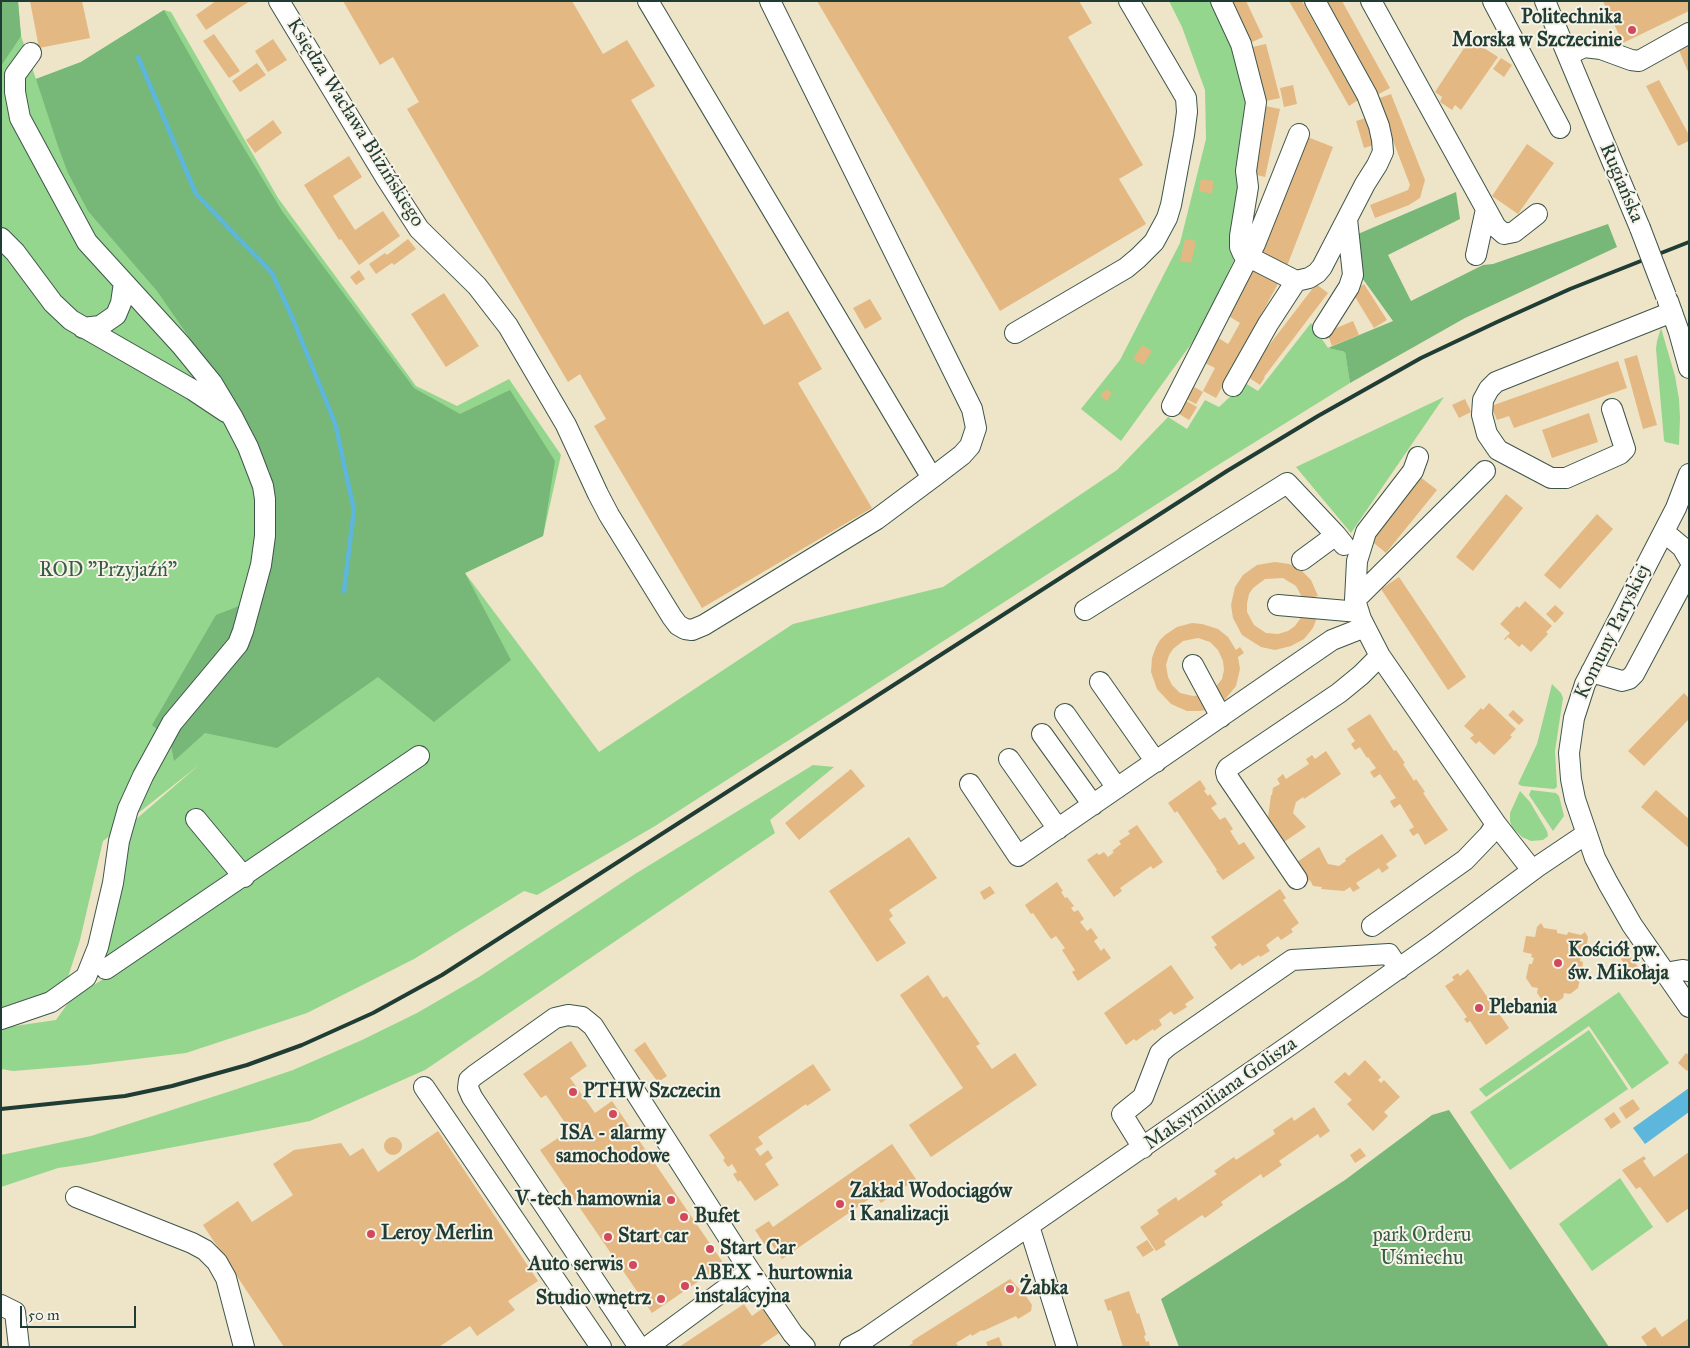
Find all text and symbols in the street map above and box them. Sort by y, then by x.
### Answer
place label: Politechnika Morska w Szczecinie [1452,6,1622,53]
street label: Księdza Wacława Blizińskiego [281,14,429,232]
marker: Politechnika Morska w Szczecinie [1626,24,1638,36]
street label: Rugiańska [1594,140,1648,226]
park label: ROD "Przyjaźń" [39,559,177,583]
street label: Komuny Paryskiej [1570,561,1656,703]
place label: Kościół pw. św. Mikołaja [1568,939,1669,986]
marker: Kościół pw. św. Mikołaja [1552,957,1564,969]
place label: Plebania [1489,996,1557,1020]
marker: Plebania [1473,1002,1485,1014]
street label: Maksymiliana Golisza [1140,1032,1302,1156]
place label: PTHW Szczecin [583,1080,721,1104]
marker: PTHW Szczecin [567,1086,579,1098]
marker: ISA - alarmy samochodowe [607,1108,619,1120]
place label: ISA - alarmy samochodowe [556,1122,670,1169]
place label: Zakład Wodociągów i Kanalizacji [850,1180,1012,1227]
place label: V-tech hamownia [515,1188,661,1212]
marker: V-tech hamownia [665,1194,677,1206]
marker: Zakład Wodociągów i Kanalizacji [834,1198,846,1210]
place label: Bufet [694,1205,740,1229]
marker: Bufet [678,1211,690,1223]
place label: Leroy Merlin [381,1222,493,1246]
park label: park Orderu Uśmiechu [1373,1224,1471,1271]
place label: Start car [618,1225,688,1249]
marker: Leroy Merlin [365,1228,377,1240]
marker: Start car [602,1231,614,1243]
place label: Start Car [720,1237,795,1261]
marker: Start Car [704,1243,716,1255]
place label: Auto serwis [528,1253,623,1277]
marker: Auto serwis [627,1259,639,1271]
place label: ABEX - hurtownia instalacyjna [695,1262,852,1309]
place label: Żabka [1020,1277,1068,1301]
marker: ABEX - hurtownia instalacyjna [679,1280,691,1292]
marker: Żabka [1004,1283,1016,1295]
place label: Studio wnętrz [536,1287,651,1311]
marker: Studio wnętrz [655,1293,667,1305]
scale bar [22,1296,139,1328]
text: 50 m [28,1306,60,1324]

